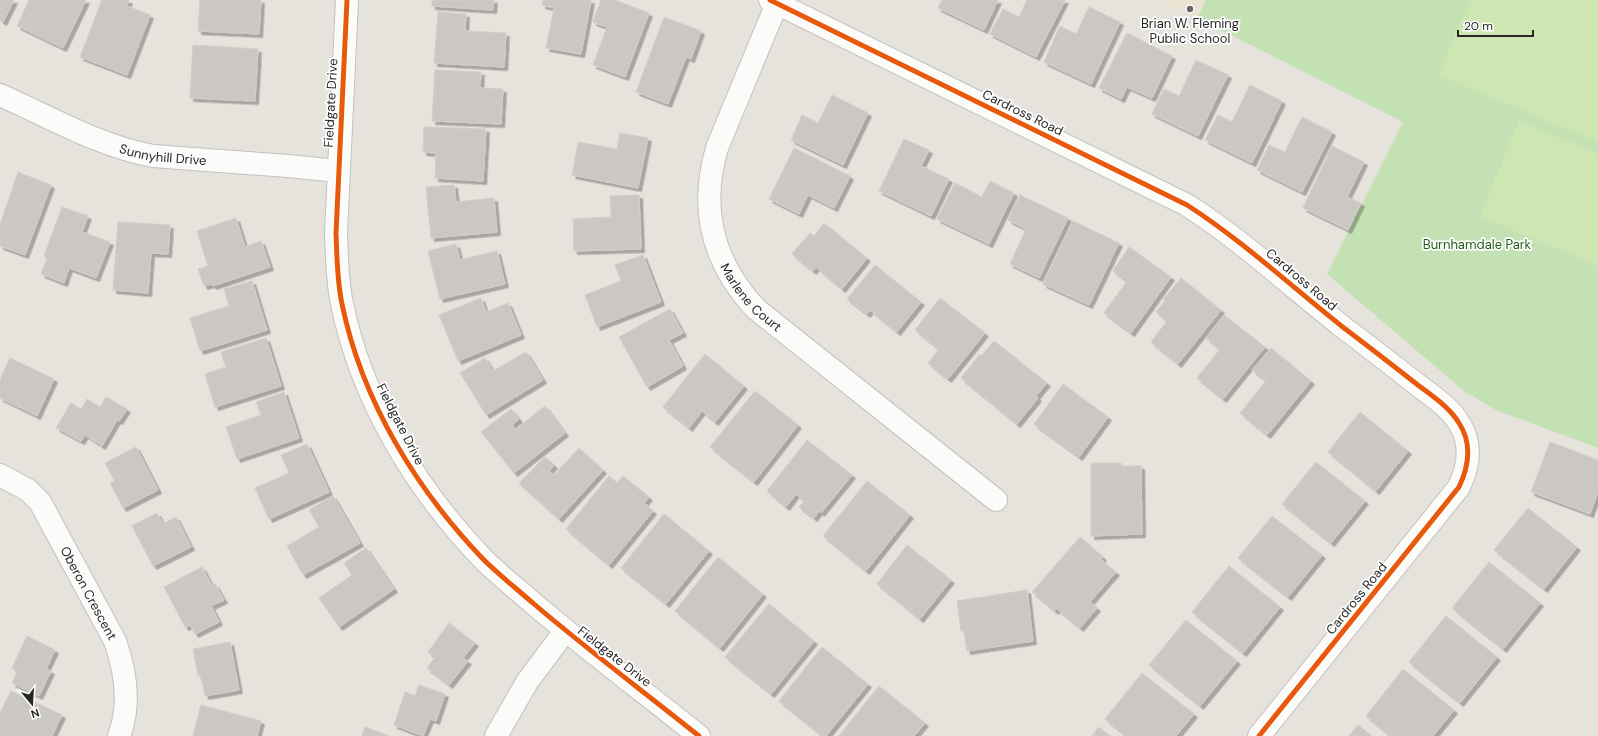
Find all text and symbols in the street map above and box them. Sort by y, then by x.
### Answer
marker: Brian W. Fleming Public School [1185,4,1195,14]
scale bar [1458,12,1533,38]
place label: Brian W. Fleming Public School [1141,15,1239,47]
text: 20 m [1464,18,1493,34]
street label: Fieldgate Drive [320,58,341,148]
street label: Cardross Road [979,85,1066,139]
street label: Sunnyhill Drive [117,140,207,169]
park label: Burnhamdale Park [1423,236,1532,253]
street label: Cardross Road [1262,245,1341,314]
street label: Marlene Court [717,260,785,335]
street label: Fieldgate Drive [373,381,428,468]
street label: Oberon Crescent [56,543,121,643]
street label: Cardross Road [1322,559,1391,638]
street label: Fieldgate Drive [574,622,655,691]
north arrow [12,684,52,724]
text: N [29,706,41,721]

